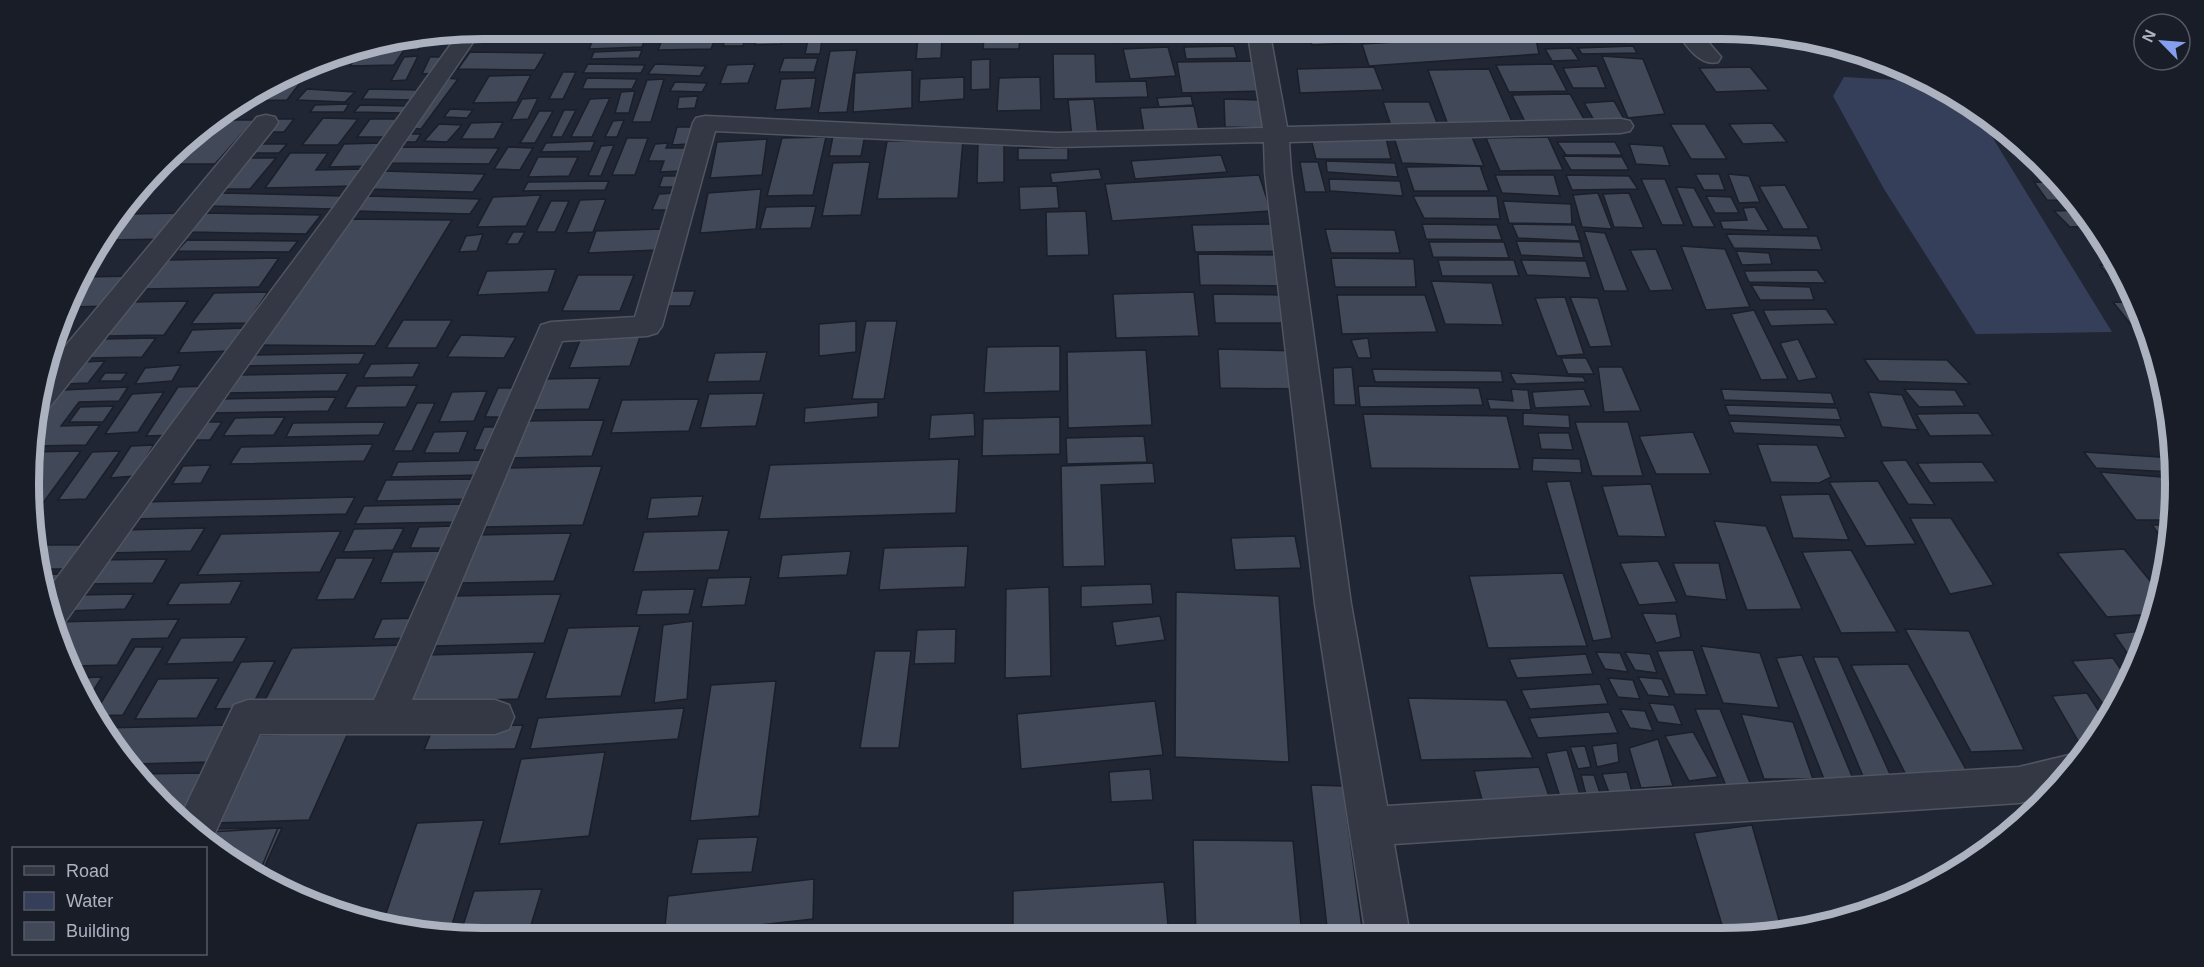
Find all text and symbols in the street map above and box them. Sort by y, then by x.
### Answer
north arrow [2132,12,2192,72]
text: N [2139,27,2159,45]
legend [12,847,207,955]
text: Road [66,861,109,881]
text: Water [66,891,113,911]
text: Building [66,921,130,941]

